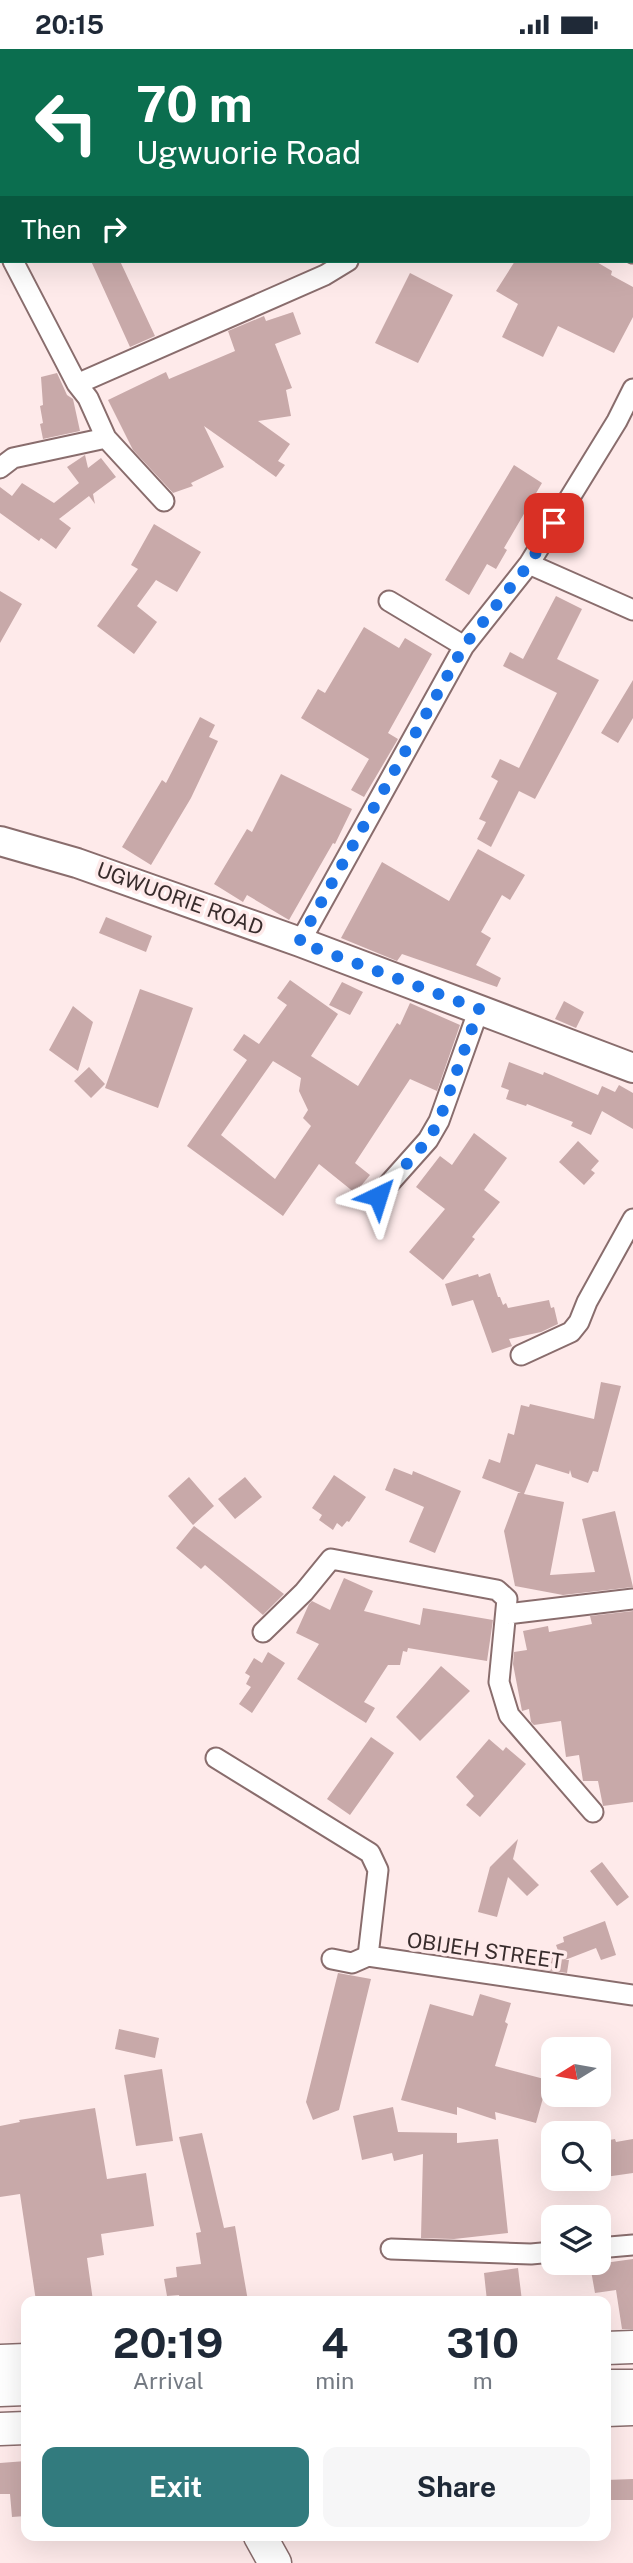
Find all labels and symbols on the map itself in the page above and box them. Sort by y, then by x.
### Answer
pin [524,493,584,553]
street label: UGWUORIE ROAD [93,857,267,940]
position arrow [341,1159,415,1233]
street label: OBIJEH STREET [405,1927,565,1974]
north arrow [541,2037,611,2107]

